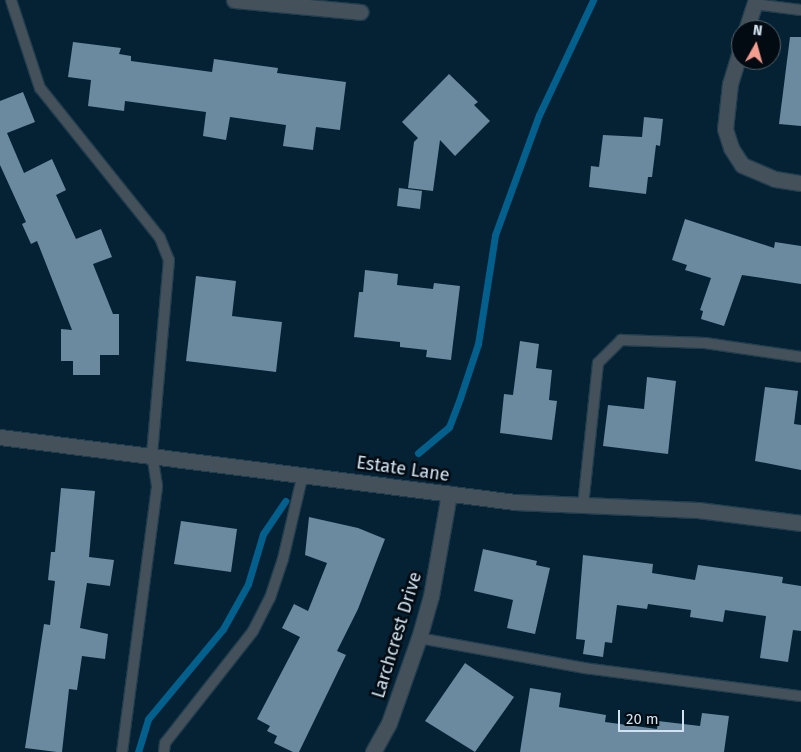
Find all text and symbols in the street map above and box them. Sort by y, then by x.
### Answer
north arrow [731,20,781,70]
text: N [752,22,763,40]
street label: Estate Lane [355,452,451,486]
street label: Larchcrest Drive [368,569,426,701]
scale bar [621,700,687,732]
text: 20 m [626,710,659,728]

